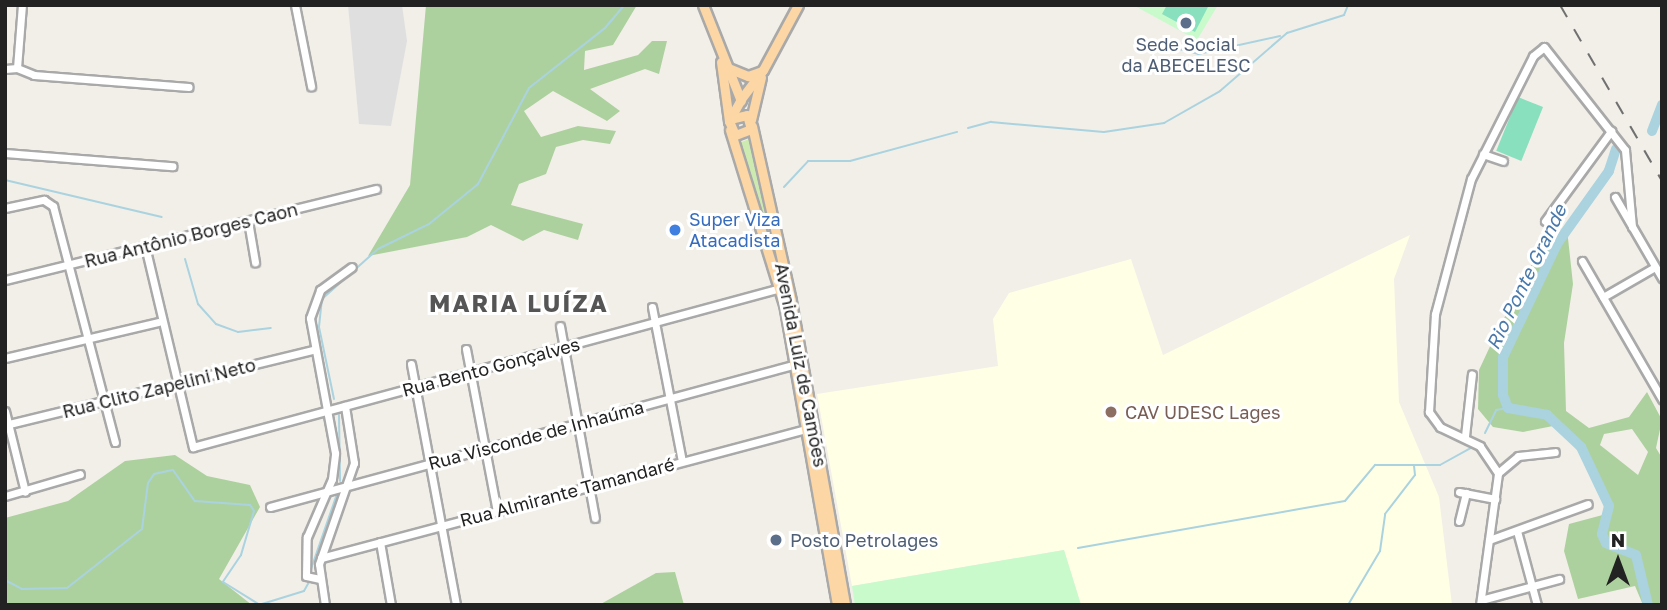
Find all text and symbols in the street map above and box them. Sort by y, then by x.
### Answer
marker: Sede Social da ABECELESC [1178,15,1194,31]
place label: Sede Social da ABECELESC [1122,34,1250,76]
street label: Rua Antônio Borges Caon [82,198,300,272]
water label: Rio Ponte Grande [1481,201,1571,353]
place label: Super Viza Atacadista [689,209,781,252]
marker: Super Viza Atacadista [667,222,683,238]
street label: Avenida Luiz de Camões [771,261,831,469]
district label: MARIA LUÍZA [430,289,608,317]
street label: Rua Bento Gonçalves [400,333,582,401]
street label: Rua Clito Zapelini Neto [60,354,258,422]
street label: Rua Visconde de Inhaúma [426,396,646,474]
place label: CAV UDESC Lages [1125,401,1281,423]
marker: CAV UDESC Lages [1103,404,1119,420]
street label: Rua Almirante Tamandaré [457,453,677,531]
north arrow [1583,526,1653,596]
text: N [1611,528,1625,551]
place label: Posto Petrolages [790,529,938,551]
marker: Posto Petrolages [768,532,784,548]

